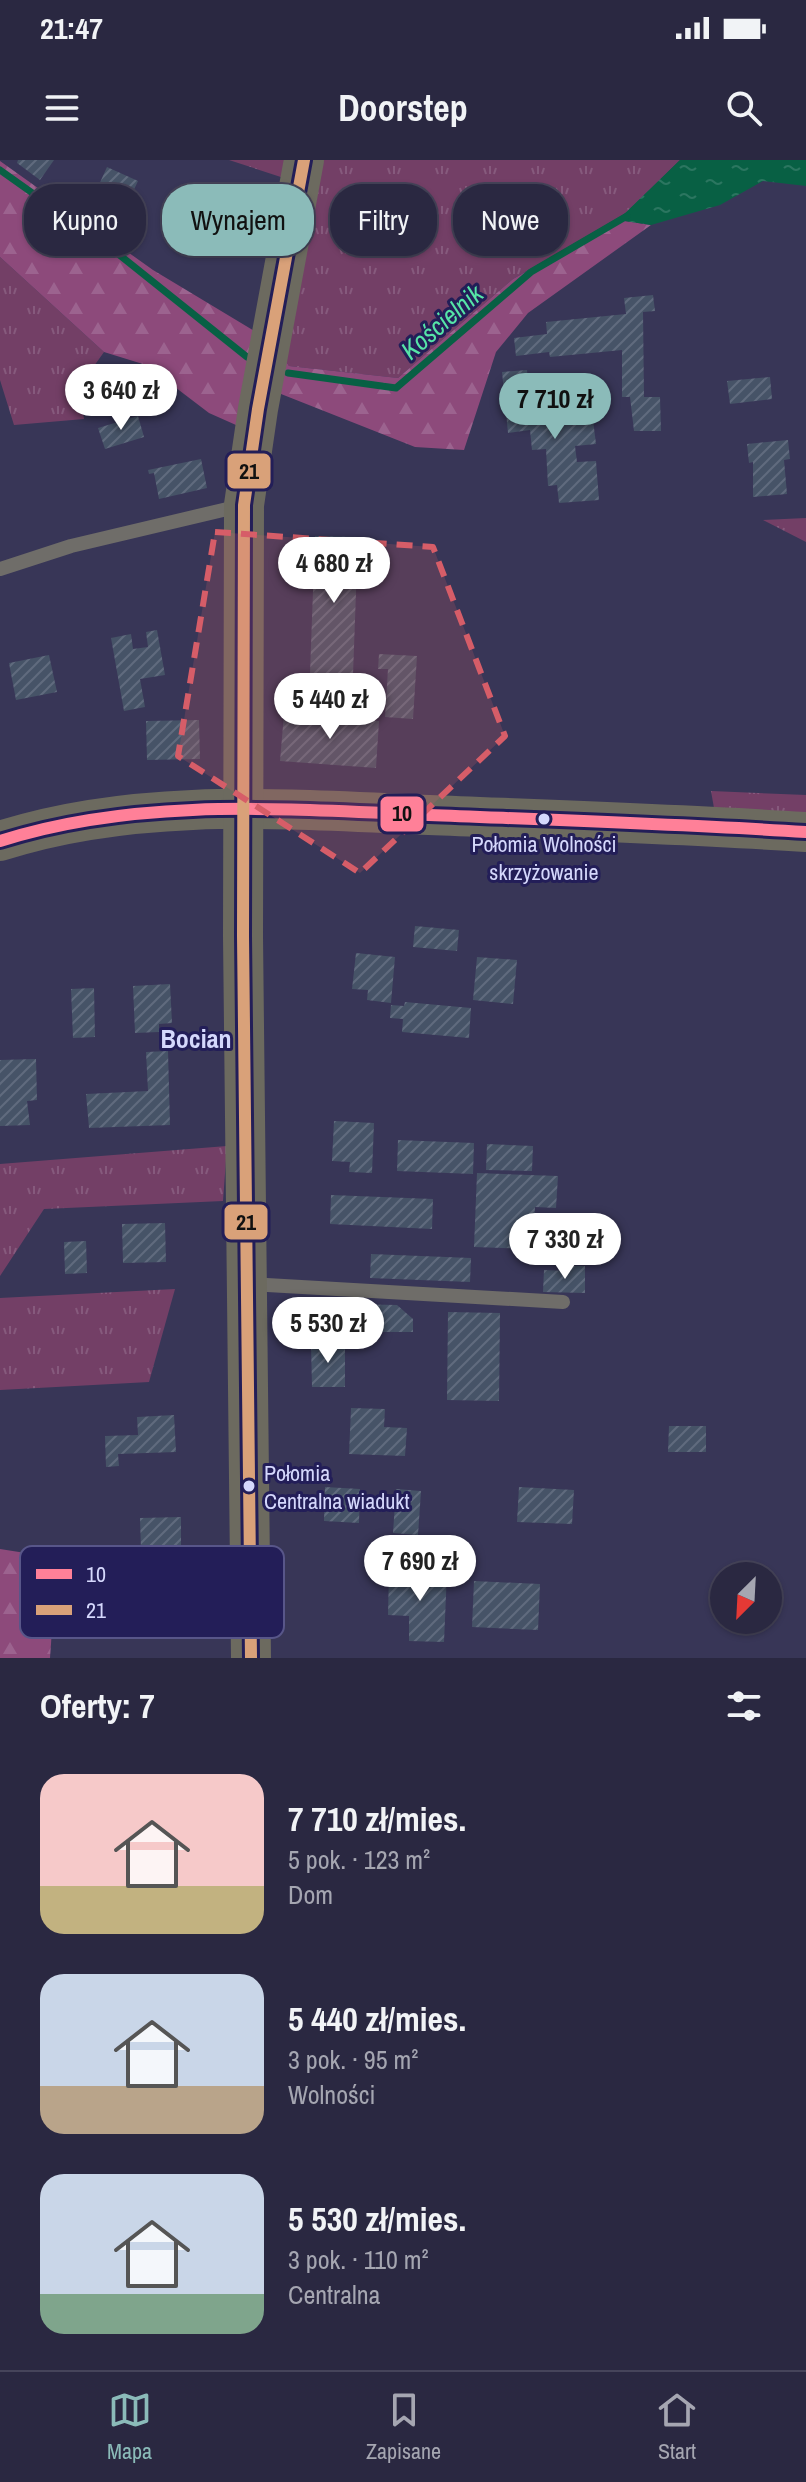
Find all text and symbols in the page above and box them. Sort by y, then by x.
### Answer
text: 21:47 [40,8,103,48]
text: Doorstep [338,84,468,132]
icon: menu [40,86,84,130]
icon: search [722,86,766,130]
chip: Kupno [24,184,146,256]
chip: Wynajem [162,184,314,256]
chip: Filtry [330,184,437,256]
chip: Nowe [453,184,568,256]
water label: Kościelnik [393,275,491,367]
pin: 3 640 zł [38,364,204,432]
text: 3 640 zł [83,372,159,407]
pin: 7 710 zł [472,373,638,441]
text: 7 710 zł [517,381,593,416]
line badge: 21 [226,452,272,490]
text: 21 [239,456,260,486]
pin: 4 680 zł [251,537,417,605]
text: 4 680 zł [296,545,372,580]
pin: 5 440 zł [247,673,413,741]
text: 5 440 zł [292,681,368,716]
line badge: 10 [379,795,425,833]
text: 10 [392,798,412,828]
marker: Połomia Wolności skrzyżowanie [536,811,552,827]
place label: Połomia Wolności skrzyżowanie [471,829,617,887]
district label: Bocian [160,1021,232,1056]
line badge: 21 [223,1203,269,1241]
text: 21 [236,1207,257,1237]
pin: 7 330 zł [482,1213,648,1281]
text: 7 330 zł [527,1221,603,1256]
pin: 5 530 zł [245,1297,411,1365]
text: 5 530 zł [290,1305,366,1340]
place label: Połomia Centralna wiadukt [264,1458,409,1516]
marker: Połomia Centralna wiadukt [241,1478,257,1494]
pin: 7 690 zł [337,1535,503,1603]
text: 7 690 zł [382,1543,458,1578]
legend [20,1546,284,1638]
text: 10 [86,1559,106,1589]
north arrow [710,1562,782,1634]
map controls [710,1562,782,1634]
text: 21 [86,1595,106,1625]
text: Oferty: 7 [40,1683,155,1729]
icon: filters [722,1684,766,1728]
text: 7 710 zł/mies. [288,1796,466,1842]
icon: home [104,1806,200,1902]
text: 5 pok. · 123 m² [288,1842,430,1877]
text: Dom [288,1877,333,1912]
text: 5 440 zł/mies. [288,1996,466,2042]
icon: home [104,2006,200,2102]
text: 3 pok. · 95 m² [288,2042,418,2077]
text: Wolności [288,2077,375,2112]
text: 5 530 zł/mies. [288,2196,466,2242]
icon: home [104,2206,200,2302]
text: 3 pok. · 110 m² [288,2242,429,2277]
text: Centralna [288,2277,380,2312]
tab: Mapa [107,2388,152,2466]
tab: Zapisane [366,2388,441,2466]
tab: Start [655,2388,699,2466]

